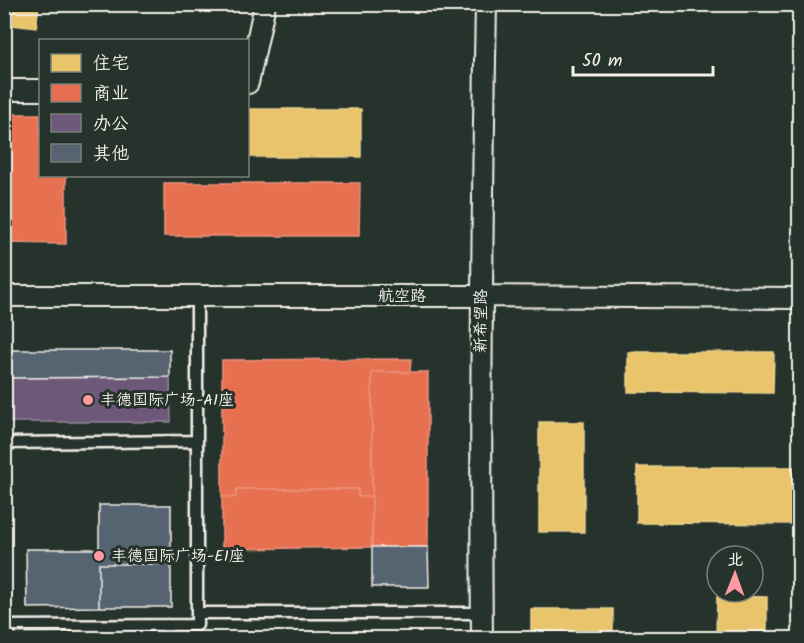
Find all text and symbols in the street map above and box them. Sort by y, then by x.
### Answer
legend [39,39,249,177]
scale bar [573,39,712,77]
text: 50 m [582,47,622,76]
text: 住宅 [93,50,129,79]
text: 商业 [93,80,129,109]
text: 办公 [93,110,129,139]
text: 其他 [93,140,129,169]
street label: 航空路 [378,284,426,309]
street label: 新希望路 [469,289,494,353]
place label: 丰德国际广场-A1座 [100,388,234,413]
marker: 丰德国际广场-A1座 [81,393,95,407]
place label: 丰德国际广场-E1座 [111,544,245,569]
north arrow [705,544,765,604]
text: 北 [727,548,743,573]
marker: 丰德国际广场-E1座 [92,549,106,563]

